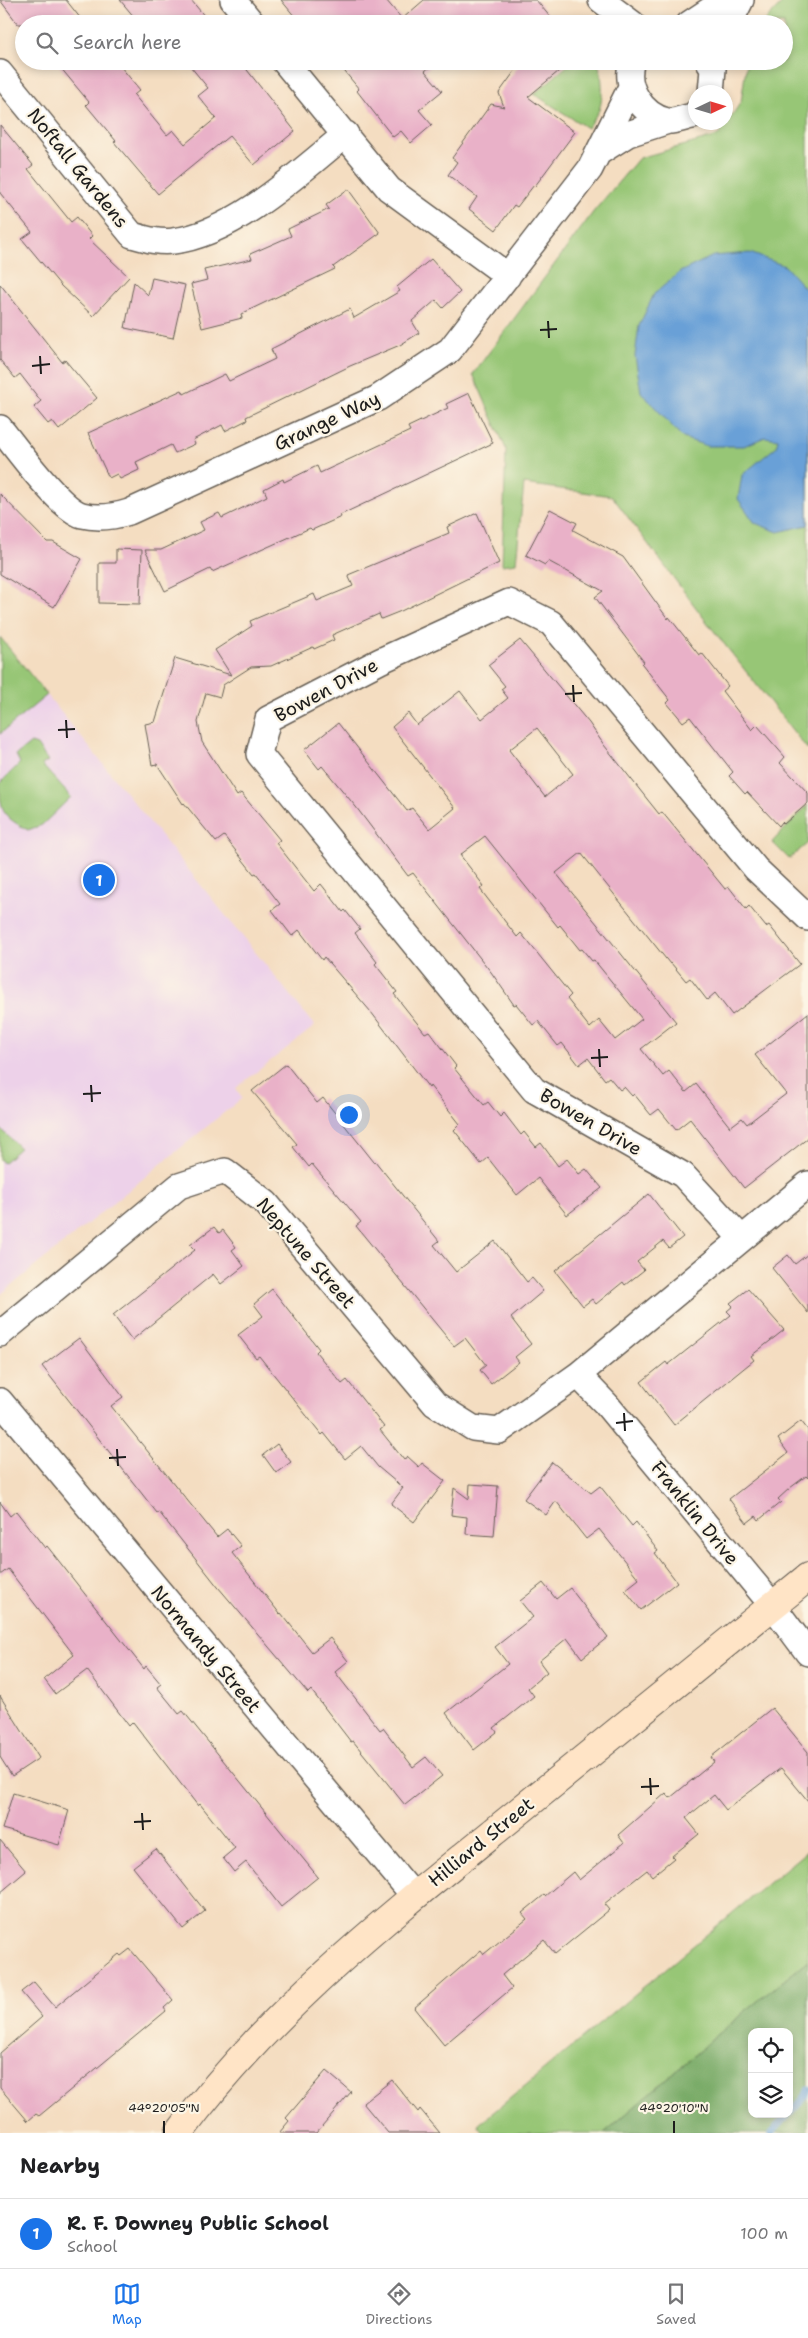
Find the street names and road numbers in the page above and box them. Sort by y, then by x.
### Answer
street label: Noftall Gardens [22,103,134,233]
street label: Grange Way [270,386,384,456]
street label: Bowen Drive [270,652,382,728]
street label: Bowen Drive [535,1083,647,1161]
street label: Neptune Street [251,1192,361,1314]
street label: Franklin Drive [645,1456,745,1570]
street label: Normandy Street [145,1580,267,1718]
street label: Hilliard Street [423,1792,539,1892]

